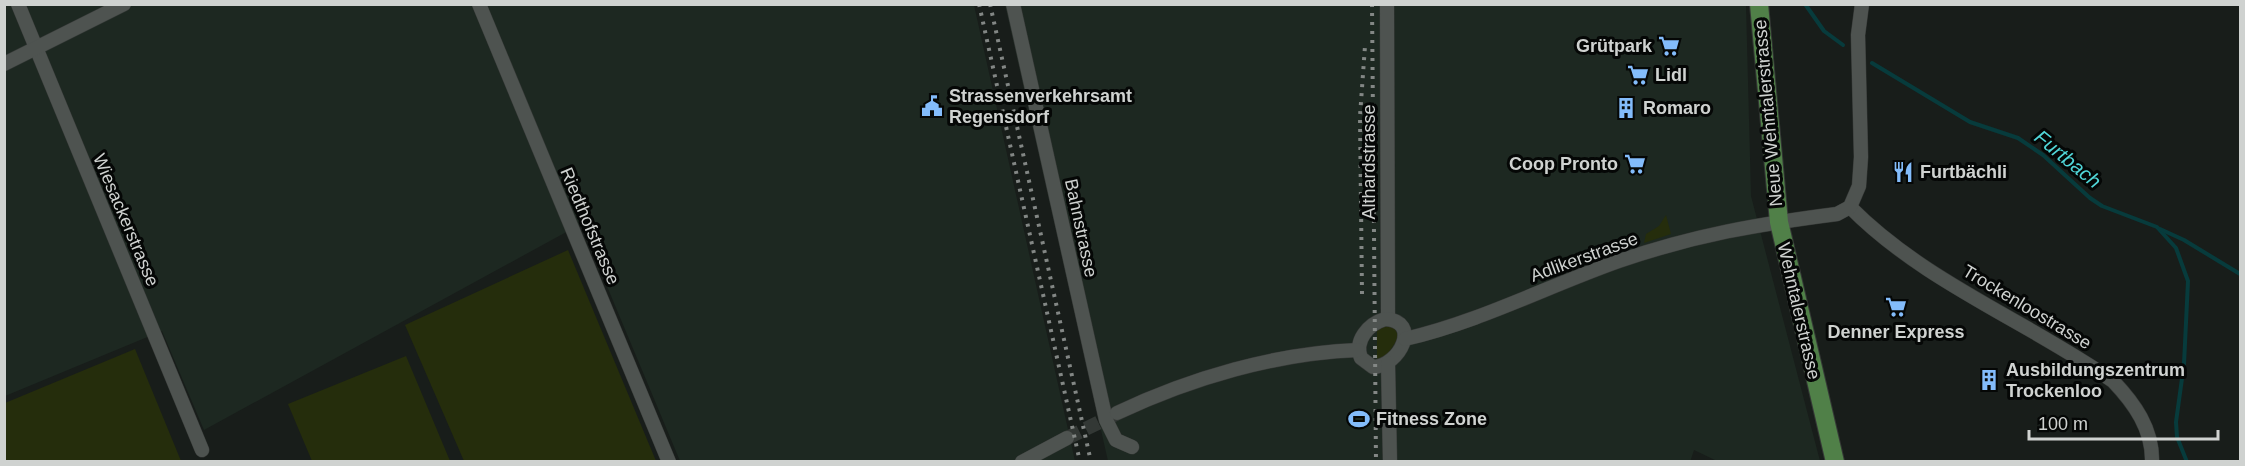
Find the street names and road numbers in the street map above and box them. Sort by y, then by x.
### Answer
street label: Neue Wehntalerstrasse [1750,19,1786,207]
street label: Althardstrasse [1359,104,1379,220]
street label: Wiesackerstrasse [89,151,163,289]
street label: Riedthofstrasse [556,165,624,287]
street label: Bahnstrasse [1061,177,1101,279]
street label: Adlikerstrasse [1527,228,1641,286]
street label: Wehntalerstrasse [1774,241,1824,381]
street label: Trockenloostrasse [1959,261,2095,353]

